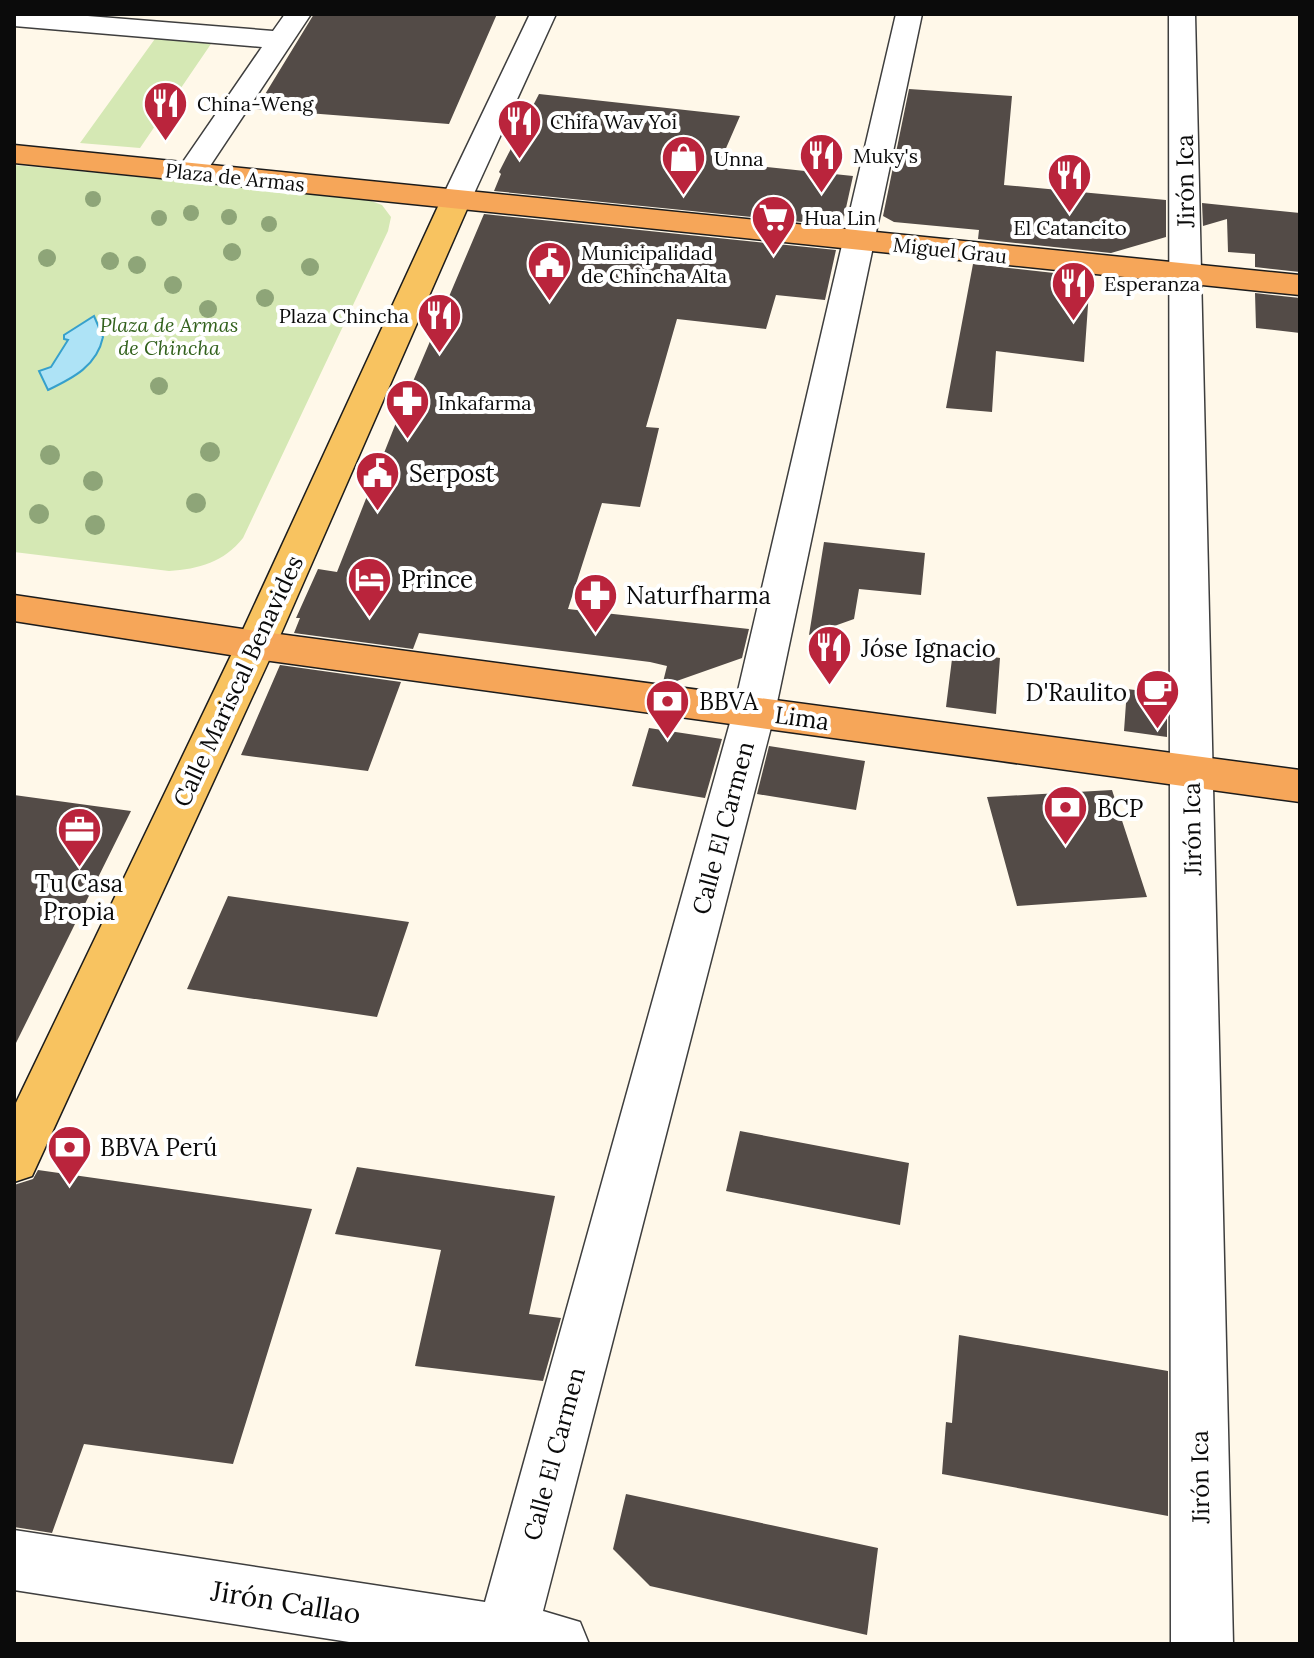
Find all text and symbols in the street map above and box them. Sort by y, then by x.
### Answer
restaurant icon: China-Weng [142,79,190,142]
place label: China-Weng [197,91,314,116]
restaurant icon: Chifa Wav Yoi [495,97,543,160]
place label: Chifa Wav Yoi [550,109,677,134]
restaurant icon: Muky's [798,131,846,194]
shop icon: Unna [659,134,707,197]
street label: Jirón Ica [1169,134,1201,229]
place label: Muky's [853,143,918,168]
place label: Unna [714,146,764,171]
restaurant icon: El Catancito [1046,151,1094,214]
street label: Plaza de Armas [164,157,306,197]
supermarket icon: Hua Lin [749,193,797,256]
place label: Hua Lin [804,205,876,230]
place label: El Catancito [1013,215,1127,240]
street label: Miguel Grau [892,232,1008,268]
public building icon: Municipalidad de Chincha Alta [526,240,574,303]
place label: Municipalidad de Chincha Alta [581,240,727,288]
restaurant icon: Esperanza [1049,259,1097,322]
place label: Esperanza [1104,271,1200,296]
restaurant icon: Plaza Chincha [416,291,464,354]
place label: Plaza Chincha [279,303,409,328]
park label: Plaza de Armas de Chincha [100,312,238,360]
pharmacy icon: Inkafarma [383,378,431,441]
place label: Inkafarma [438,390,532,415]
public building icon: Serpost [354,449,402,512]
place label: Serpost [409,458,495,489]
street label: Calle Mariscal Benavides [166,550,310,812]
hotel icon: Prince [346,555,394,618]
place label: Prince [401,564,473,595]
pharmacy icon: Naturfharma [571,571,619,634]
place label: Naturfharma [626,580,771,611]
restaurant icon: Jóse Ignacio [806,624,854,687]
place label: Jóse Ignacio [860,633,996,664]
cafe icon: D'Raulito [1134,668,1182,731]
bank icon: BBVA [644,677,692,740]
place label: D'Raulito [1026,677,1127,708]
place label: BBVA [699,686,759,717]
street label: Lima [773,699,831,737]
street label: Calle El Carmen [685,738,761,918]
street label: Jirón Ica [1176,782,1208,877]
bank icon: BCP [1042,784,1090,847]
place label: BCP [1097,793,1143,824]
office icon: Tu Casa Propia [55,805,103,868]
place label: Tu Casa Propia [35,868,123,927]
bank icon: BBVA Perú [45,1123,93,1186]
place label: BBVA Perú [100,1132,217,1163]
street label: Calle El Carmen [516,1364,592,1544]
street label: Jirón Ica [1184,1430,1216,1525]
street label: Jirón Callao [208,1572,363,1632]

